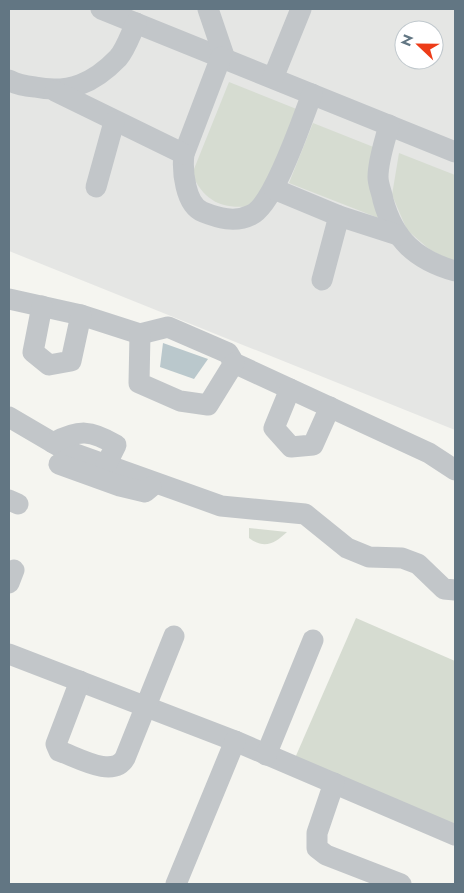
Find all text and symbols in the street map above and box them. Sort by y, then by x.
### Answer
north arrow [394,20,444,70]
text: N [396,31,418,49]

